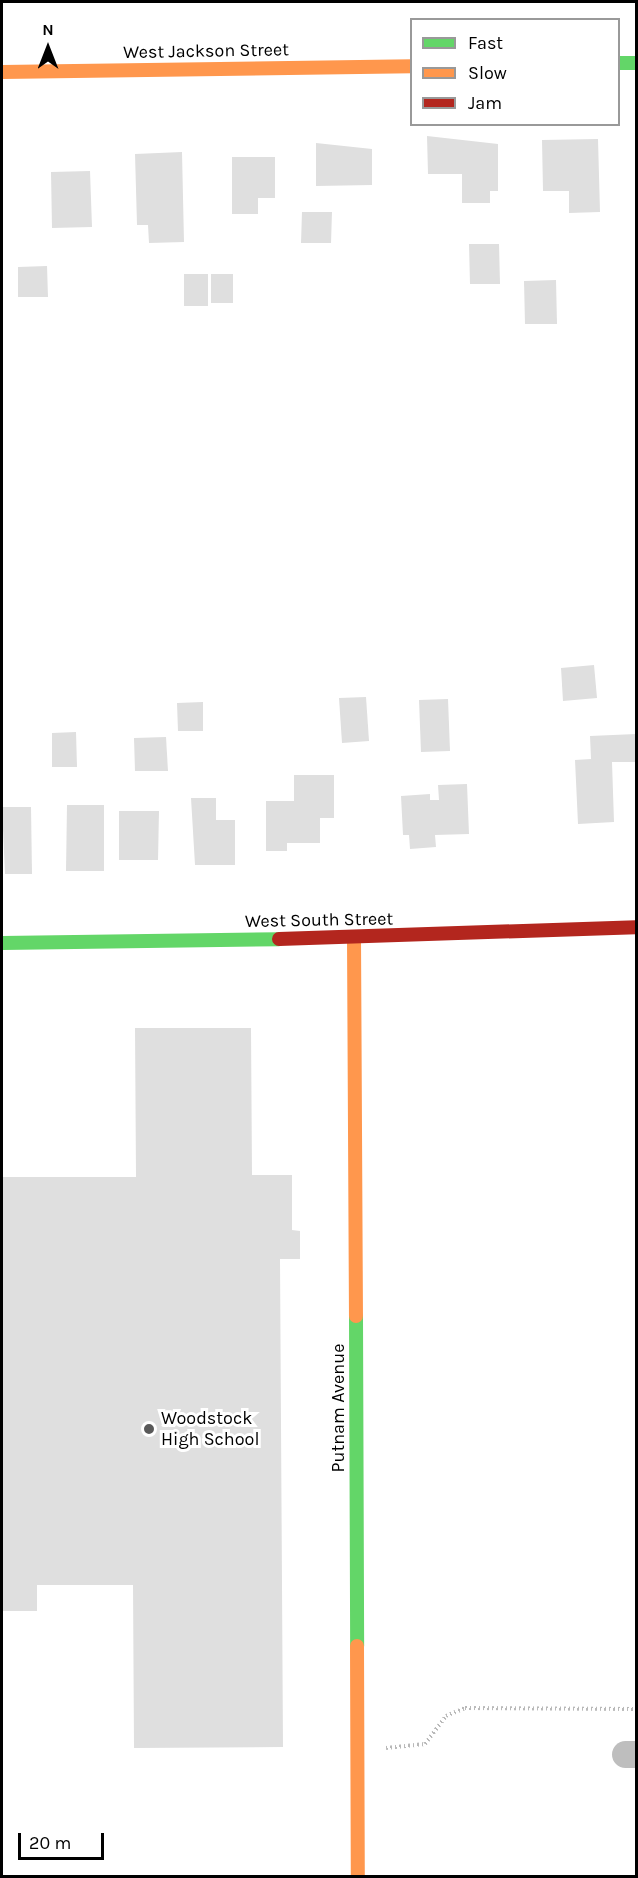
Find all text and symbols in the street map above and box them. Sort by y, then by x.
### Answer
north arrow [18,18,78,78]
legend [410,18,620,126]
text: N [42,20,54,39]
text: Fast [468,32,503,54]
street label: West Jackson Street [123,39,289,63]
text: Slow [468,62,507,84]
text: Jam [468,92,502,114]
street label: West South Street [245,908,393,932]
street label: Putnam Avenue [327,1344,349,1472]
place label: Woodstock High School [161,1408,259,1450]
marker: Woodstock High School [142,1422,156,1436]
scale bar [21,1821,106,1859]
text: 20 m [29,1832,71,1854]

